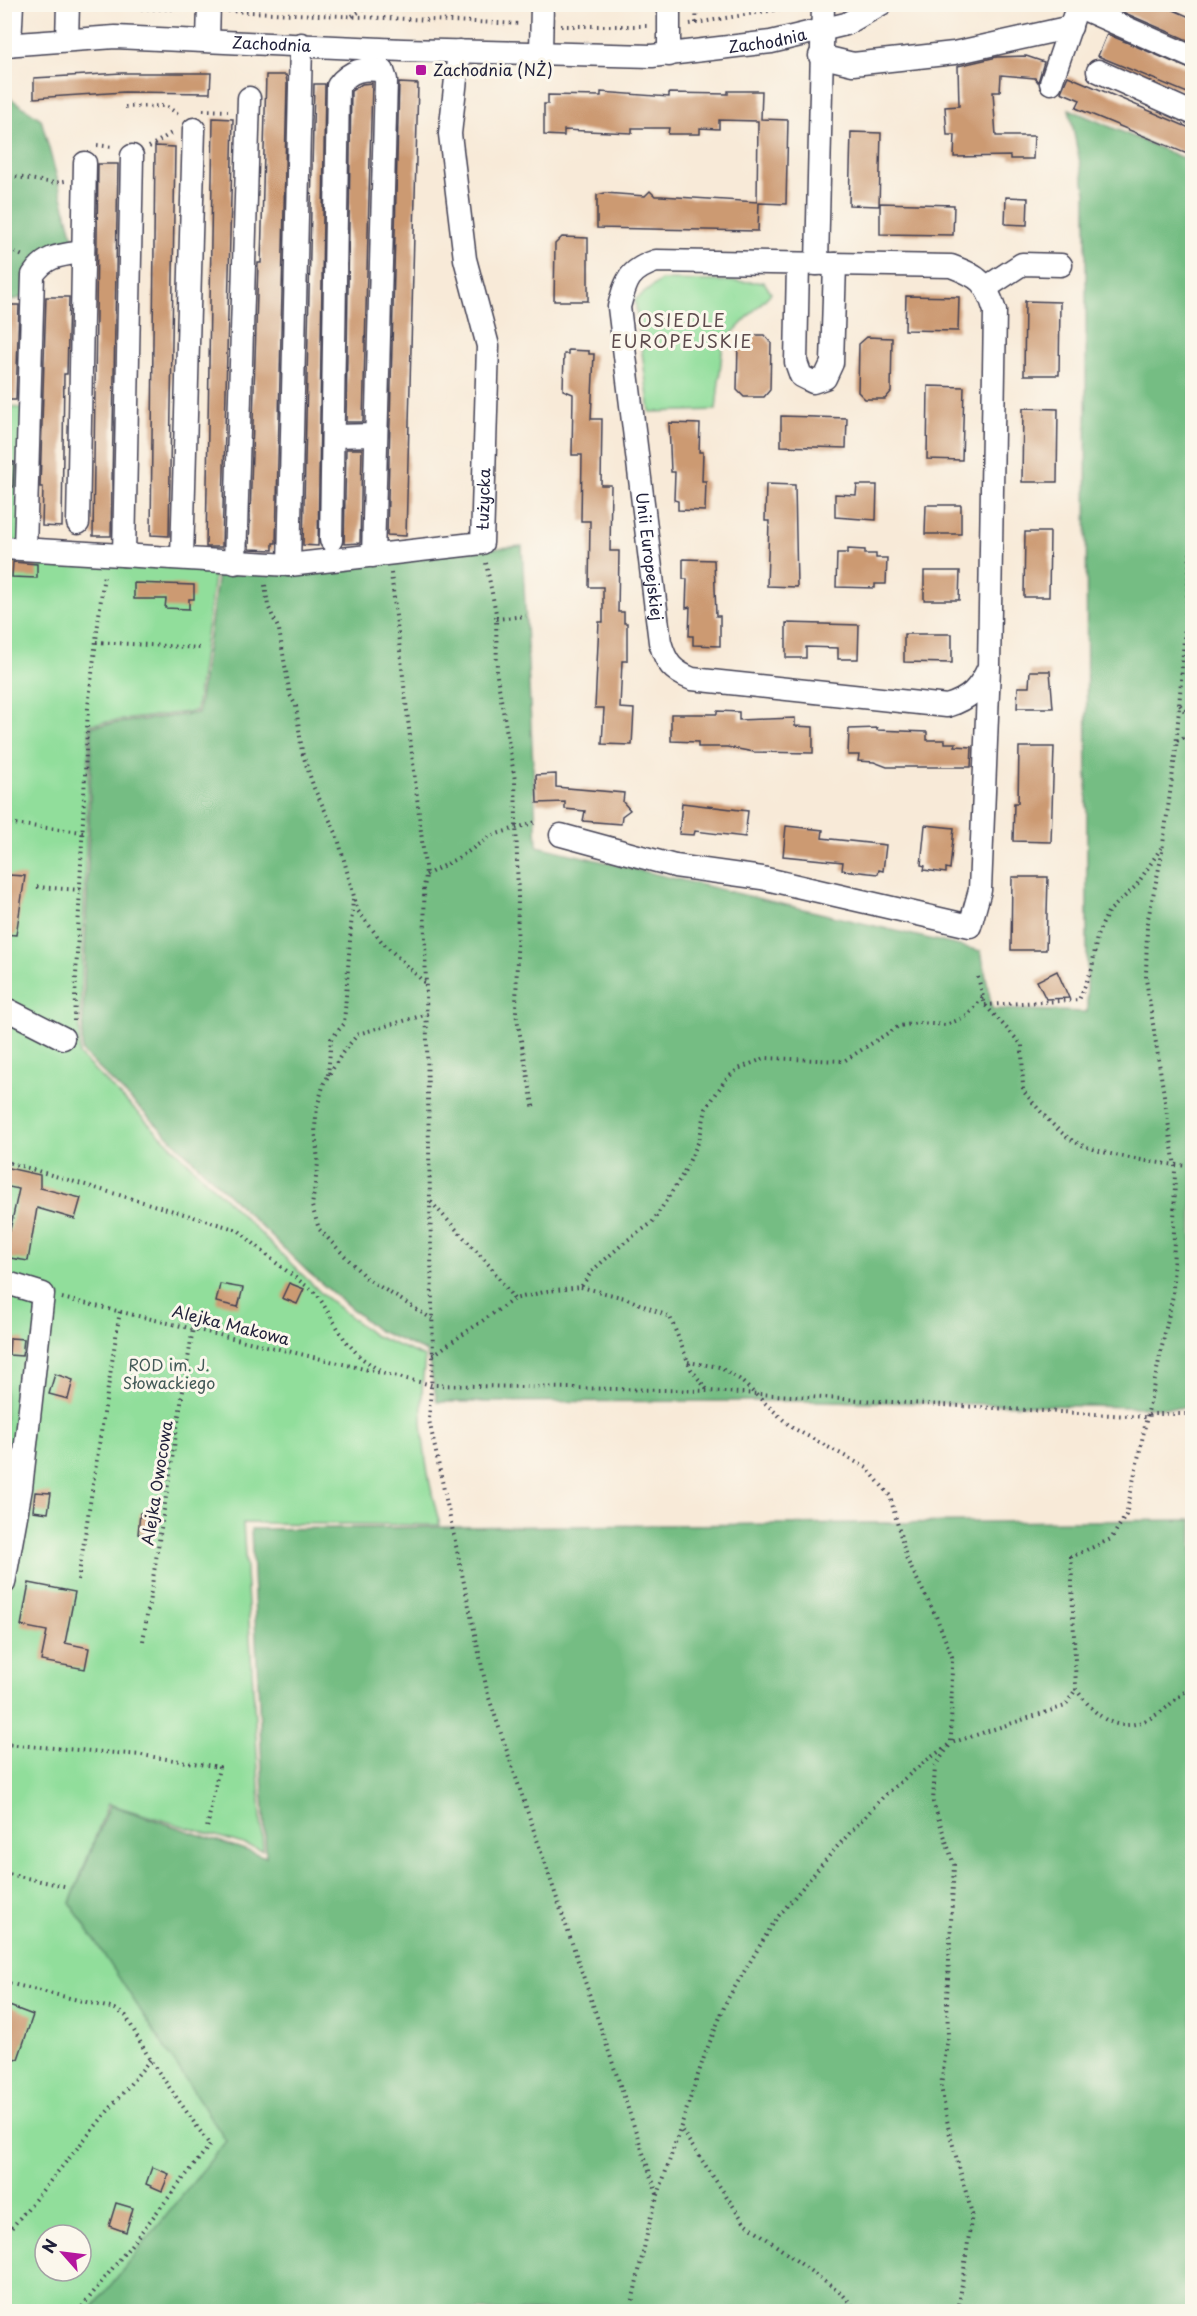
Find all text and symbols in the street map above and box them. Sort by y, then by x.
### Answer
street label: Zachodnia [727,21,809,58]
street label: Zachodnia [231,29,312,57]
place label: Zachodnia (NŻ) [433,57,553,81]
marker: Zachodnia (NŻ) [414,63,428,77]
district label: OSIEDLE EUROPEJSKIE [611,306,753,354]
street label: Łużycka [469,468,495,531]
street label: Unii Europejskiej [631,491,670,622]
street label: Alejka Makowa [170,1298,292,1350]
park label: ROD im. J. Słowackiego [123,1352,215,1394]
street label: Alejka Owocowa [134,1419,178,1547]
north arrow [33,2223,93,2283]
text: N [35,2234,62,2257]

